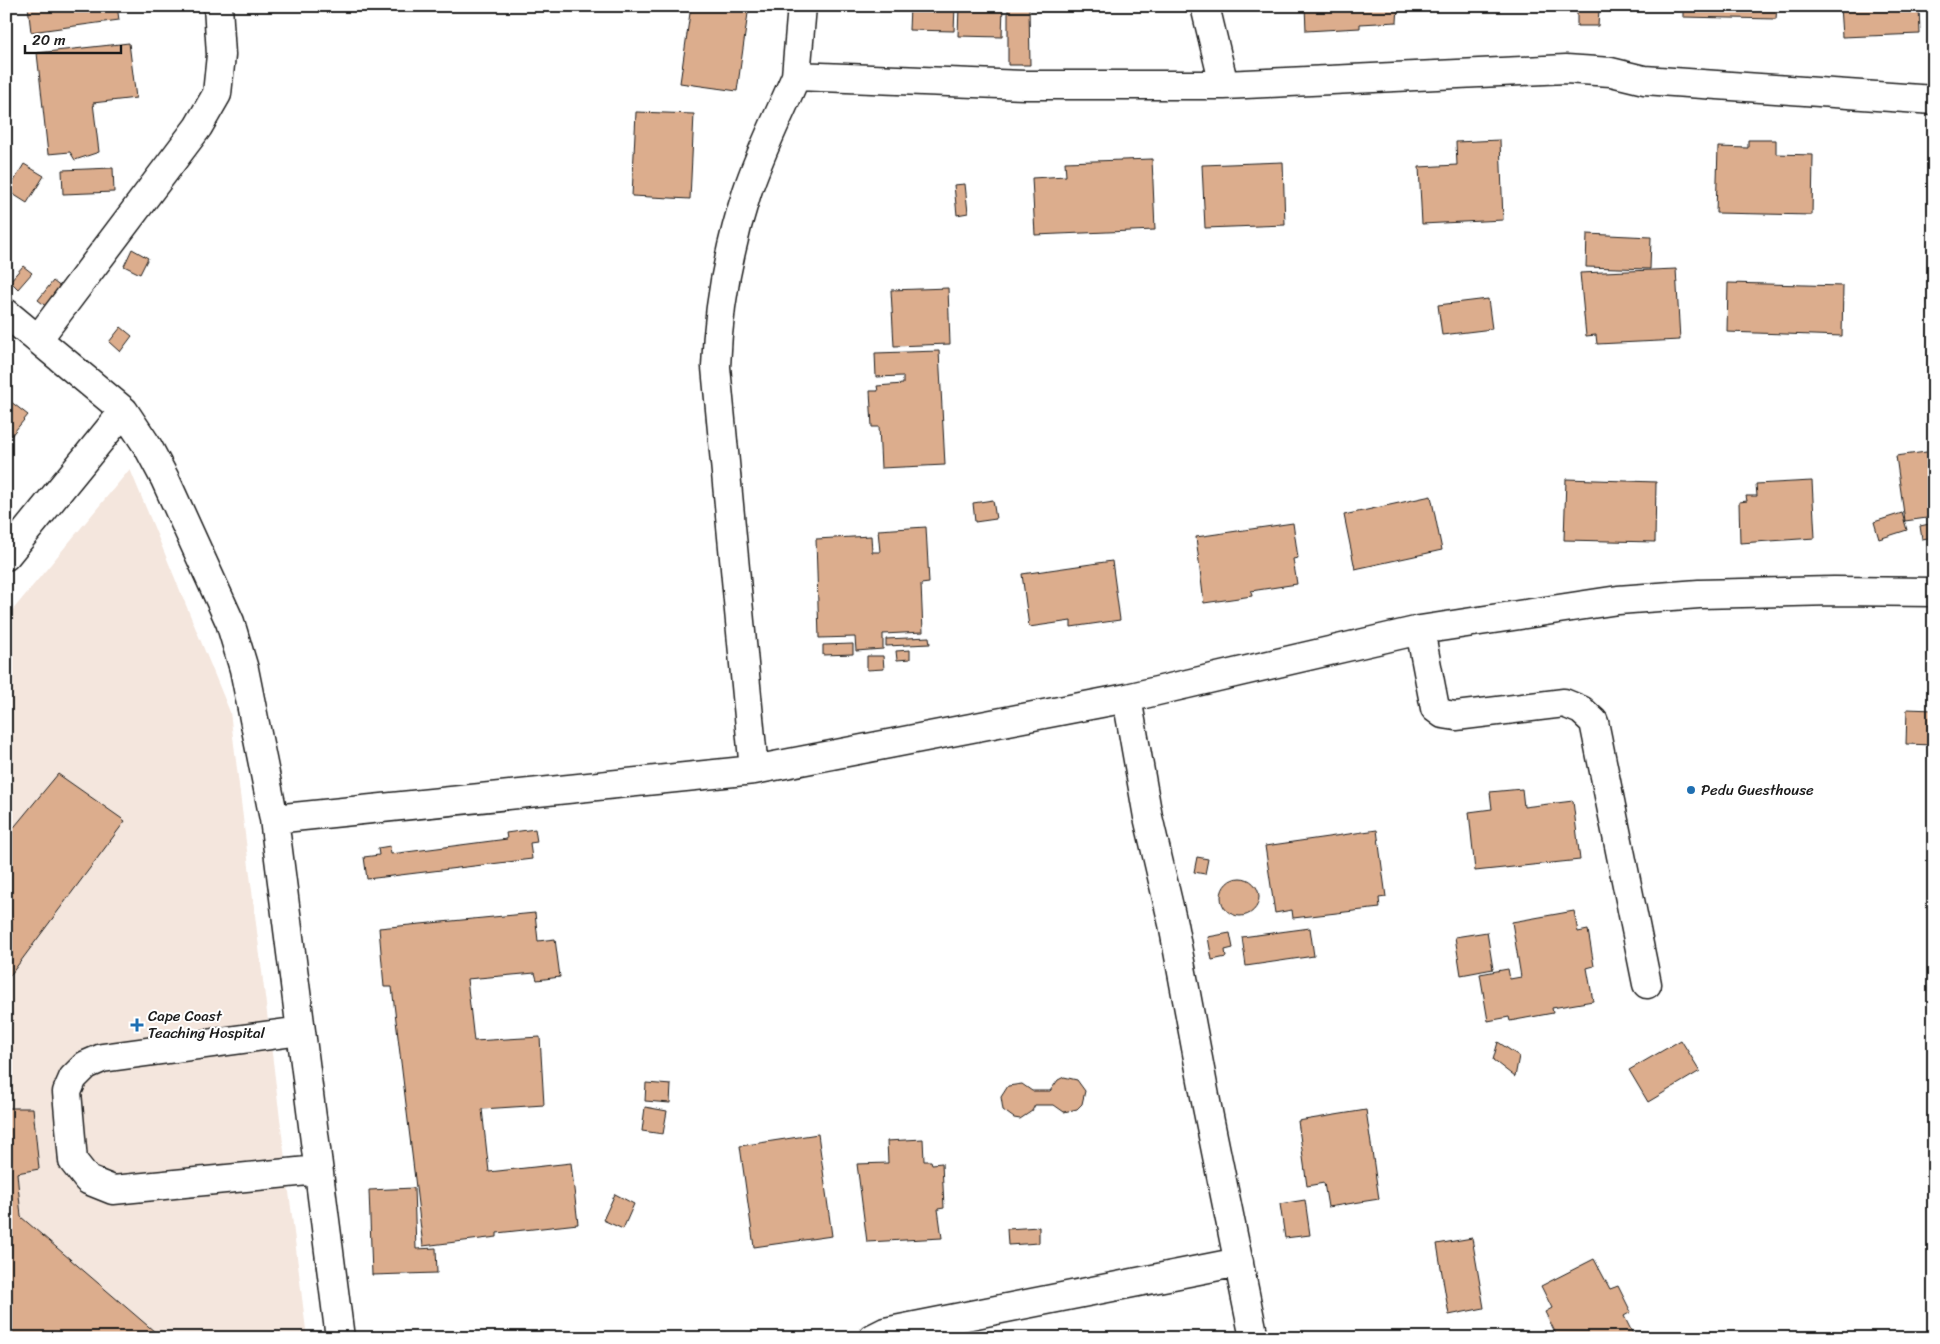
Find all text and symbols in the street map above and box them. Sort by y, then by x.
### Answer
scale bar [25,22,121,54]
text: 20 m [32,27,66,53]
place label: Pedu Guesthouse [1701,777,1814,803]
marker: Pedu Guesthouse [1685,784,1697,796]
place label: Cape Coast Teaching Hospital [148,1003,266,1046]
marker: Cape Coast Teaching Hospital [130,1018,144,1032]

